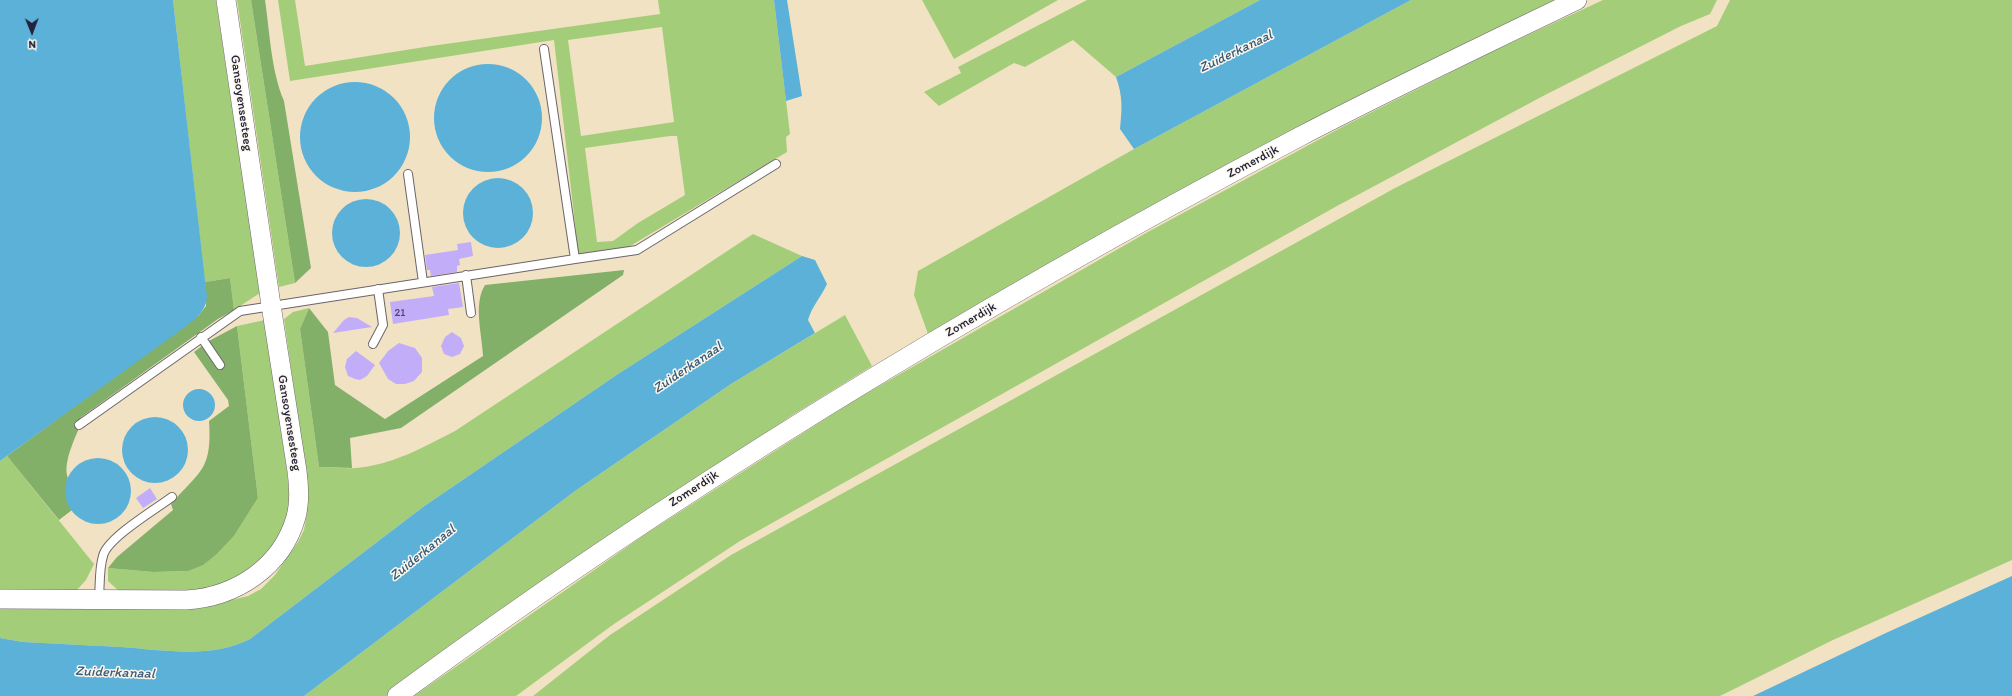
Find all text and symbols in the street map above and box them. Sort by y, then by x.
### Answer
north arrow [12,12,52,52]
water label: Zuiderkanaal [1197,27,1275,77]
text: N [28,38,36,51]
street label: Gansoyensesteeg [227,54,255,152]
street label: Zomerdijk [1224,142,1282,182]
street label: Zomerdijk [943,299,999,341]
house number: 21 [395,306,405,320]
water label: Zuiderkanaal [650,339,726,397]
street label: Gansoyensesteeg [274,374,304,472]
street label: Zomerdijk [666,467,722,511]
water label: Zuiderkanaal [387,521,459,585]
water label: Zuiderkanaal [75,663,155,683]

